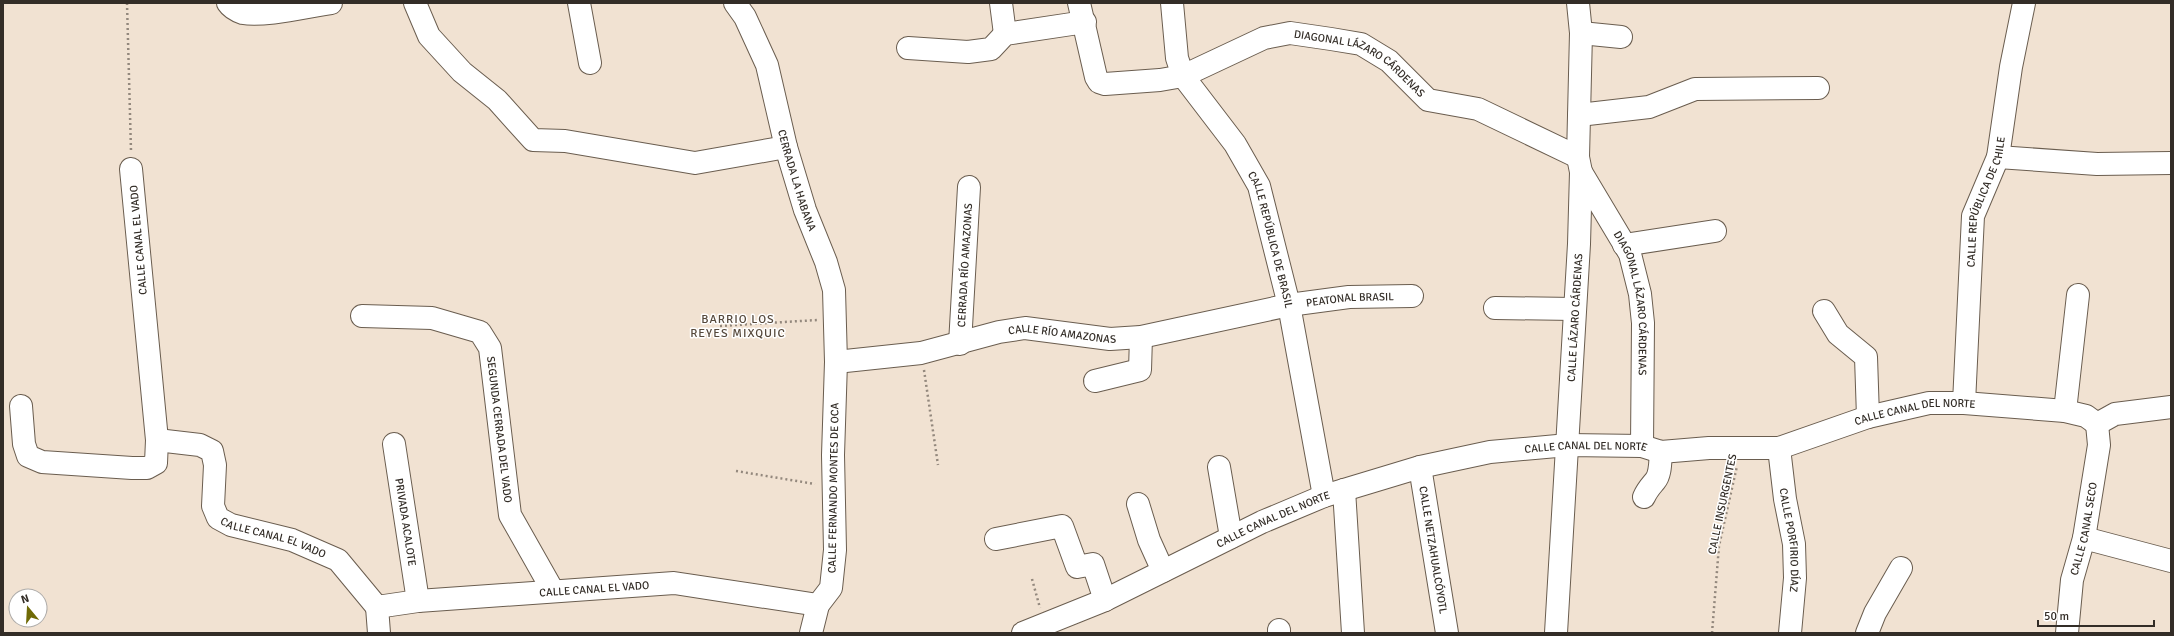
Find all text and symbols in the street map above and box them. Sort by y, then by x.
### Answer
street label: DIAGONAL LÁZARO CÁRDENAS [1293,28,1427,100]
street label: CERRADA LA HABANA [775,128,819,233]
street label: CALLE REPÚBLICA DE CHILE [1965,136,2008,268]
street label: CALLE REPÚBLICA DE BRASIL [1245,169,1296,310]
street label: CALLE CANAL EL VADO [127,185,150,295]
street label: CERRADA RÍO AMAZONAS [955,203,975,328]
street label: DIAGONAL LÁZARO CÁRDENAS [1611,229,1650,375]
street label: CALLE LÁZARO CÁRDENAS [1565,253,1585,382]
street label: PEATONAL BRASIL [1305,290,1394,310]
district label: BARRIO LOS REYES MIXQUIC [690,312,786,341]
street label: CALLE RÍO AMAZONAS [1007,322,1117,346]
street label: SEGUNDA CERRADA DEL VADO [484,356,514,504]
street label: CALLE CANAL DEL NORTE [1853,397,1976,428]
street label: CALLE FERNANDO MONTES DE OCA [826,402,841,573]
street label: CALLE CANAL DEL NORTE [1524,439,1649,456]
street label: CALLE INSURGENTES [1705,453,1739,556]
street label: PRIVADA ACALOTE [392,477,419,567]
street label: CALLE CANAL SECO [2068,481,2100,577]
street label: CALLE NETZAHUALCÓYOTL [1416,485,1450,615]
street label: CALLE PORFIRIO DÍAZ [1777,487,1802,593]
street label: CALLE CANAL DEL NORTE [1214,489,1331,551]
street label: CALLE CANAL EL VADO [218,515,328,561]
street label: CALLE CANAL EL VADO [539,579,650,599]
north arrow [8,588,48,628]
text: N [19,592,31,606]
scale bar [2038,602,2154,628]
text: 50 m [2044,609,2069,624]

